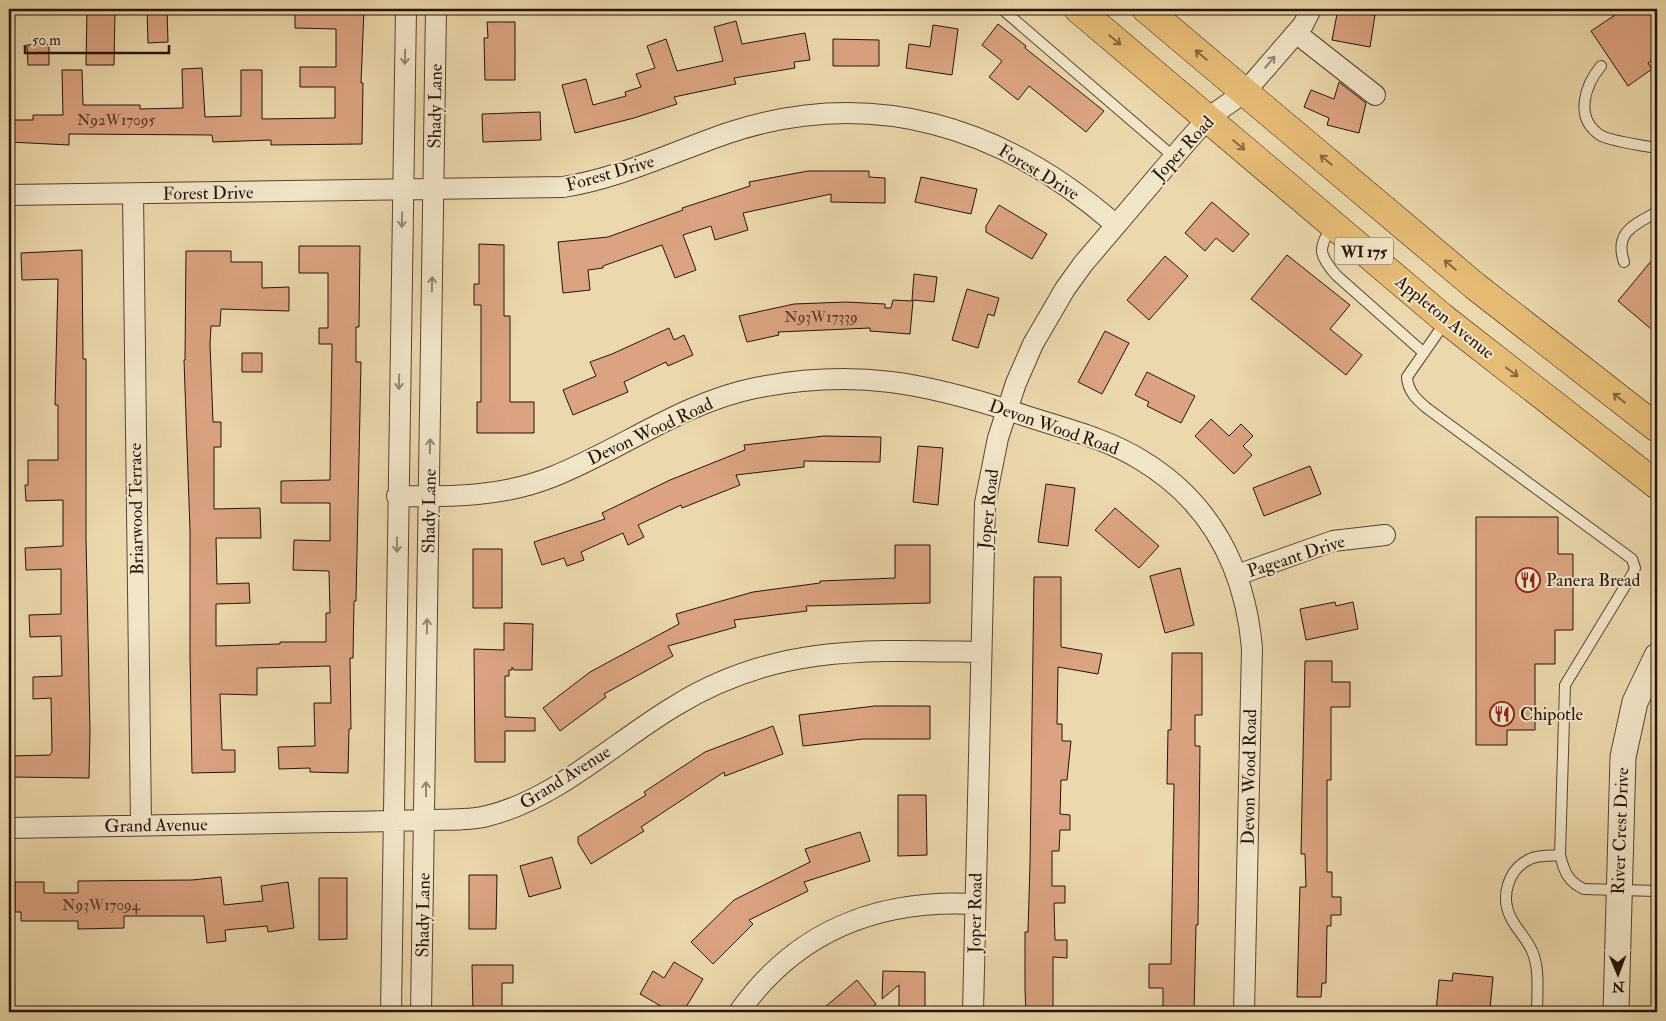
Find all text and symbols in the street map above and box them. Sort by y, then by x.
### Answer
scale bar [25,22,169,54]
text: 50 m [32,31,61,50]
one-way arrow [1108,34,1121,45]
one-way arrow [400,49,410,65]
one-way arrow [1195,50,1208,61]
one-way arrow [1264,56,1275,69]
street label: Shady Lane [423,63,448,149]
house number: N92W17095 [77,111,155,130]
street label: Joper Road [1147,111,1219,186]
street label: Forest Drive [994,139,1084,206]
one-way arrow [1233,139,1246,150]
street label: Forest Drive [563,150,657,197]
one-way arrow [1319,154,1332,166]
street label: Forest Drive [162,181,254,206]
one-way arrow [397,212,407,228]
road number: WI 175 [1335,238,1393,264]
one-way arrow [1444,259,1457,270]
street label: Appleton Avenue [1390,270,1499,365]
one-way arrow [427,276,437,292]
house number: N93W17339 [784,308,858,327]
one-way arrow [1505,366,1518,377]
one-way arrow [394,374,404,390]
street label: Devon Wood Road [584,392,717,471]
one-way arrow [1612,393,1626,403]
street label: Devon Wood Road [986,394,1122,461]
one-way arrow [425,438,435,454]
street label: Briarwood Terrace [124,442,149,575]
street label: Shady Lane [417,468,442,554]
street label: Joper Road [973,468,1004,551]
street label: Pageant Drive [1244,530,1348,583]
one-way arrow [392,536,402,553]
restaurant icon: Panera Bread [1515,567,1541,593]
place label: Panera Bread [1546,569,1640,592]
one-way arrow [422,618,432,634]
restaurant icon: Chipotle [1489,701,1515,727]
place label: Chipotle [1520,703,1584,726]
street label: Devon Wood Road [1237,709,1262,845]
street label: Grand Avenue [515,740,616,815]
street label: River Crest Drive [1607,766,1634,895]
one-way arrow [421,781,431,797]
street label: Grand Avenue [104,813,208,838]
street label: Shady Lane [411,872,436,958]
street label: Joper Road [963,873,988,954]
house number: N93W17094 [62,896,141,915]
north arrow [1594,948,1644,998]
text: N [1611,978,1626,995]

